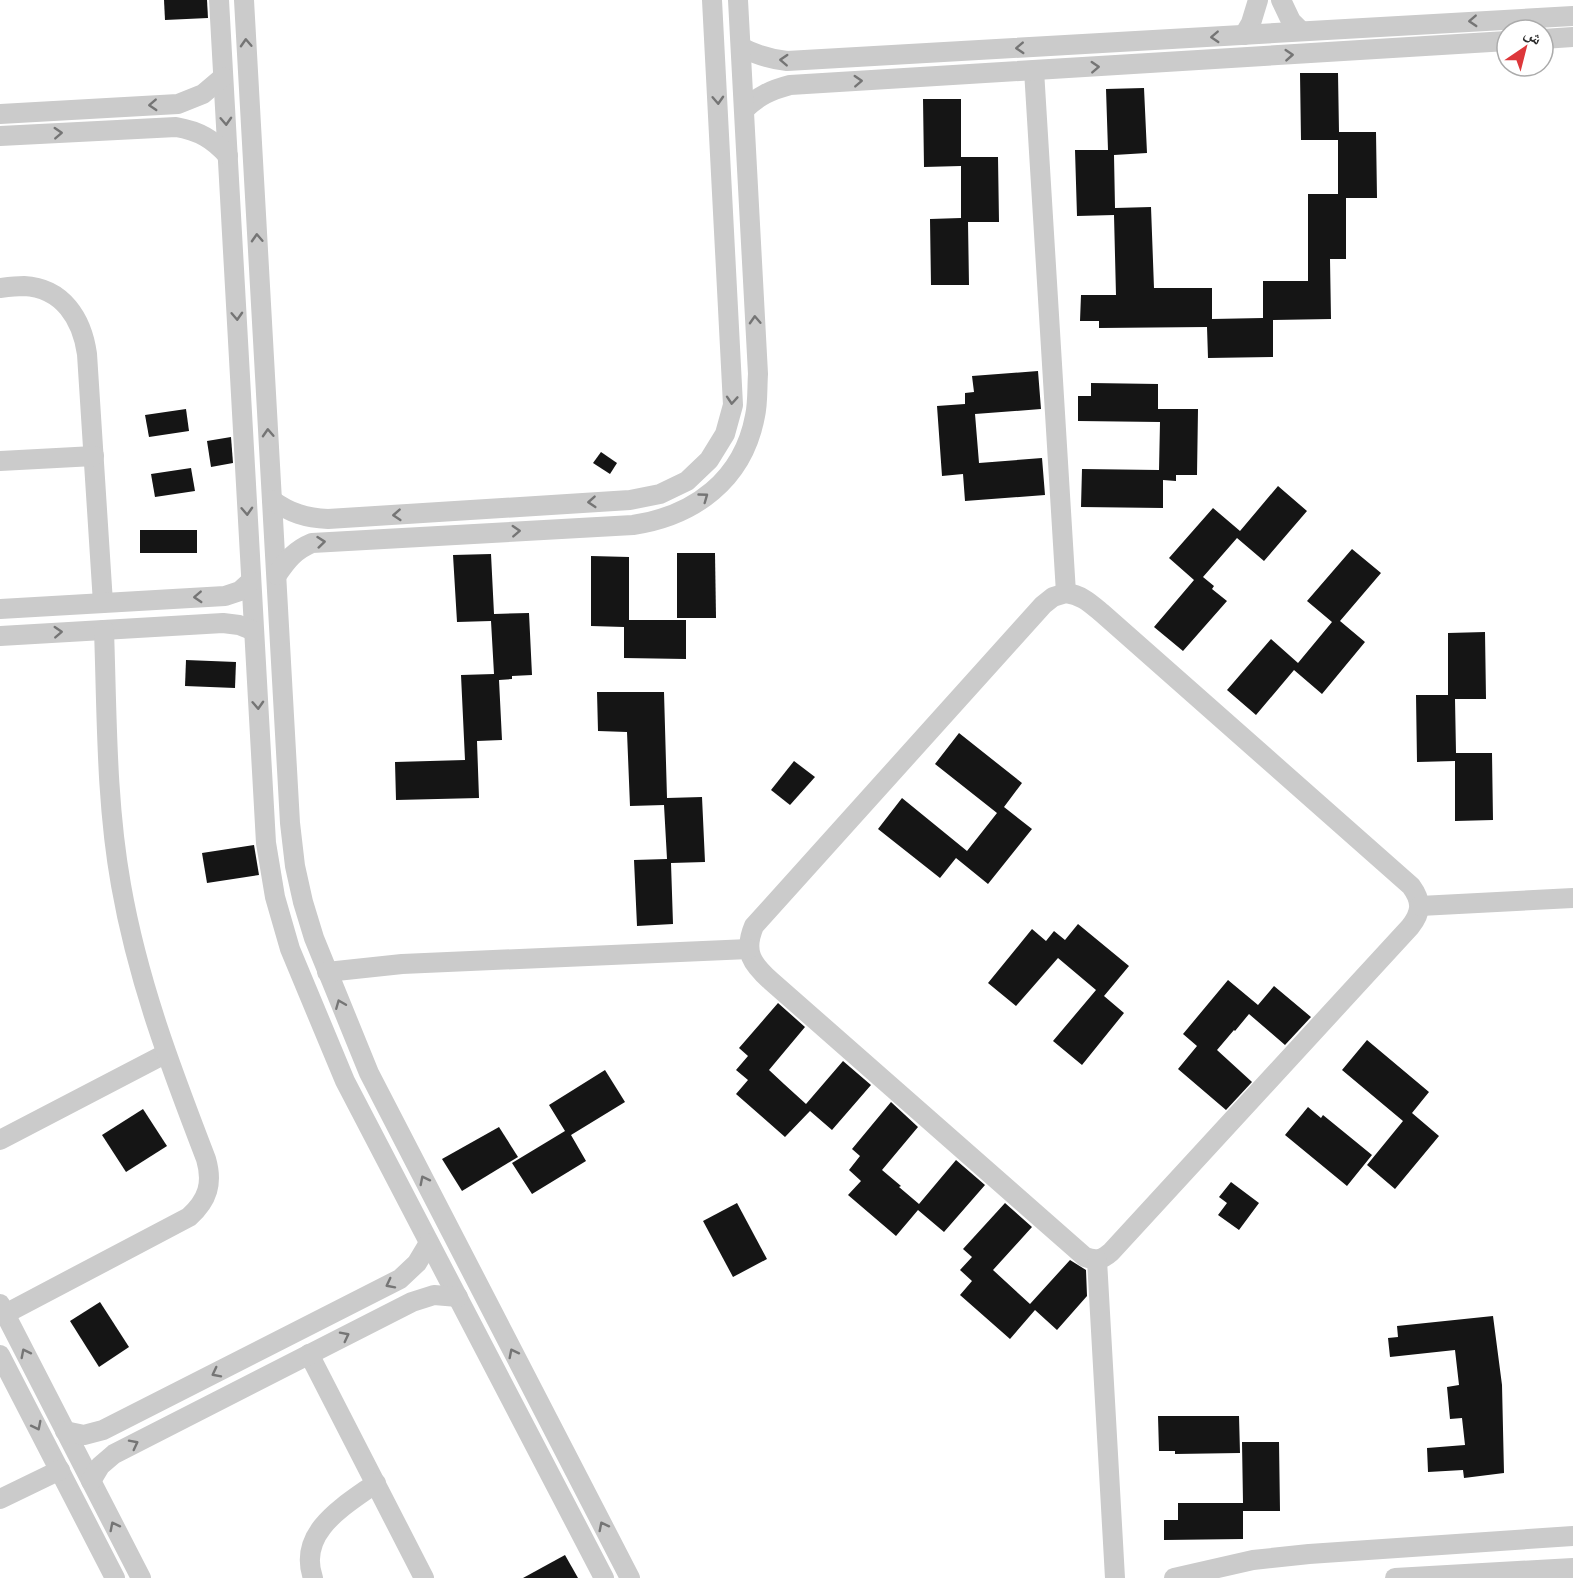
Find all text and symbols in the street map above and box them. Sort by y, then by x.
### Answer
one-way arrow [1468,15,1477,28]
north arrow [1495,18,1555,78]
text: ش [1521,23,1546,49]
one-way arrow [1211,30,1220,43]
one-way arrow [240,39,253,48]
one-way arrow [1016,41,1025,54]
one-way arrow [1285,48,1294,61]
one-way arrow [779,54,788,67]
one-way arrow [1090,60,1099,73]
one-way arrow [854,74,863,87]
one-way arrow [712,96,725,105]
one-way arrow [148,99,157,112]
one-way arrow [219,117,232,126]
one-way arrow [54,126,63,139]
one-way arrow [251,233,264,242]
one-way arrow [230,312,243,321]
one-way arrow [749,315,762,324]
one-way arrow [726,395,739,404]
one-way arrow [262,428,275,437]
one-way arrow [698,493,709,504]
one-way arrow [587,496,596,509]
one-way arrow [241,506,254,515]
one-way arrow [393,508,402,521]
one-way arrow [512,525,521,538]
one-way arrow [317,536,326,549]
one-way arrow [193,591,202,604]
one-way arrow [54,626,63,639]
one-way arrow [252,701,265,710]
one-way arrow [335,999,347,1010]
one-way arrow [420,1175,431,1186]
one-way arrow [385,1277,396,1288]
one-way arrow [338,1332,349,1343]
one-way arrow [21,1348,32,1359]
one-way arrow [509,1348,521,1359]
one-way arrow [212,1366,222,1377]
one-way arrow [29,1420,41,1431]
one-way arrow [127,1440,138,1451]
one-way arrow [110,1522,121,1532]
one-way arrow [599,1522,610,1532]

